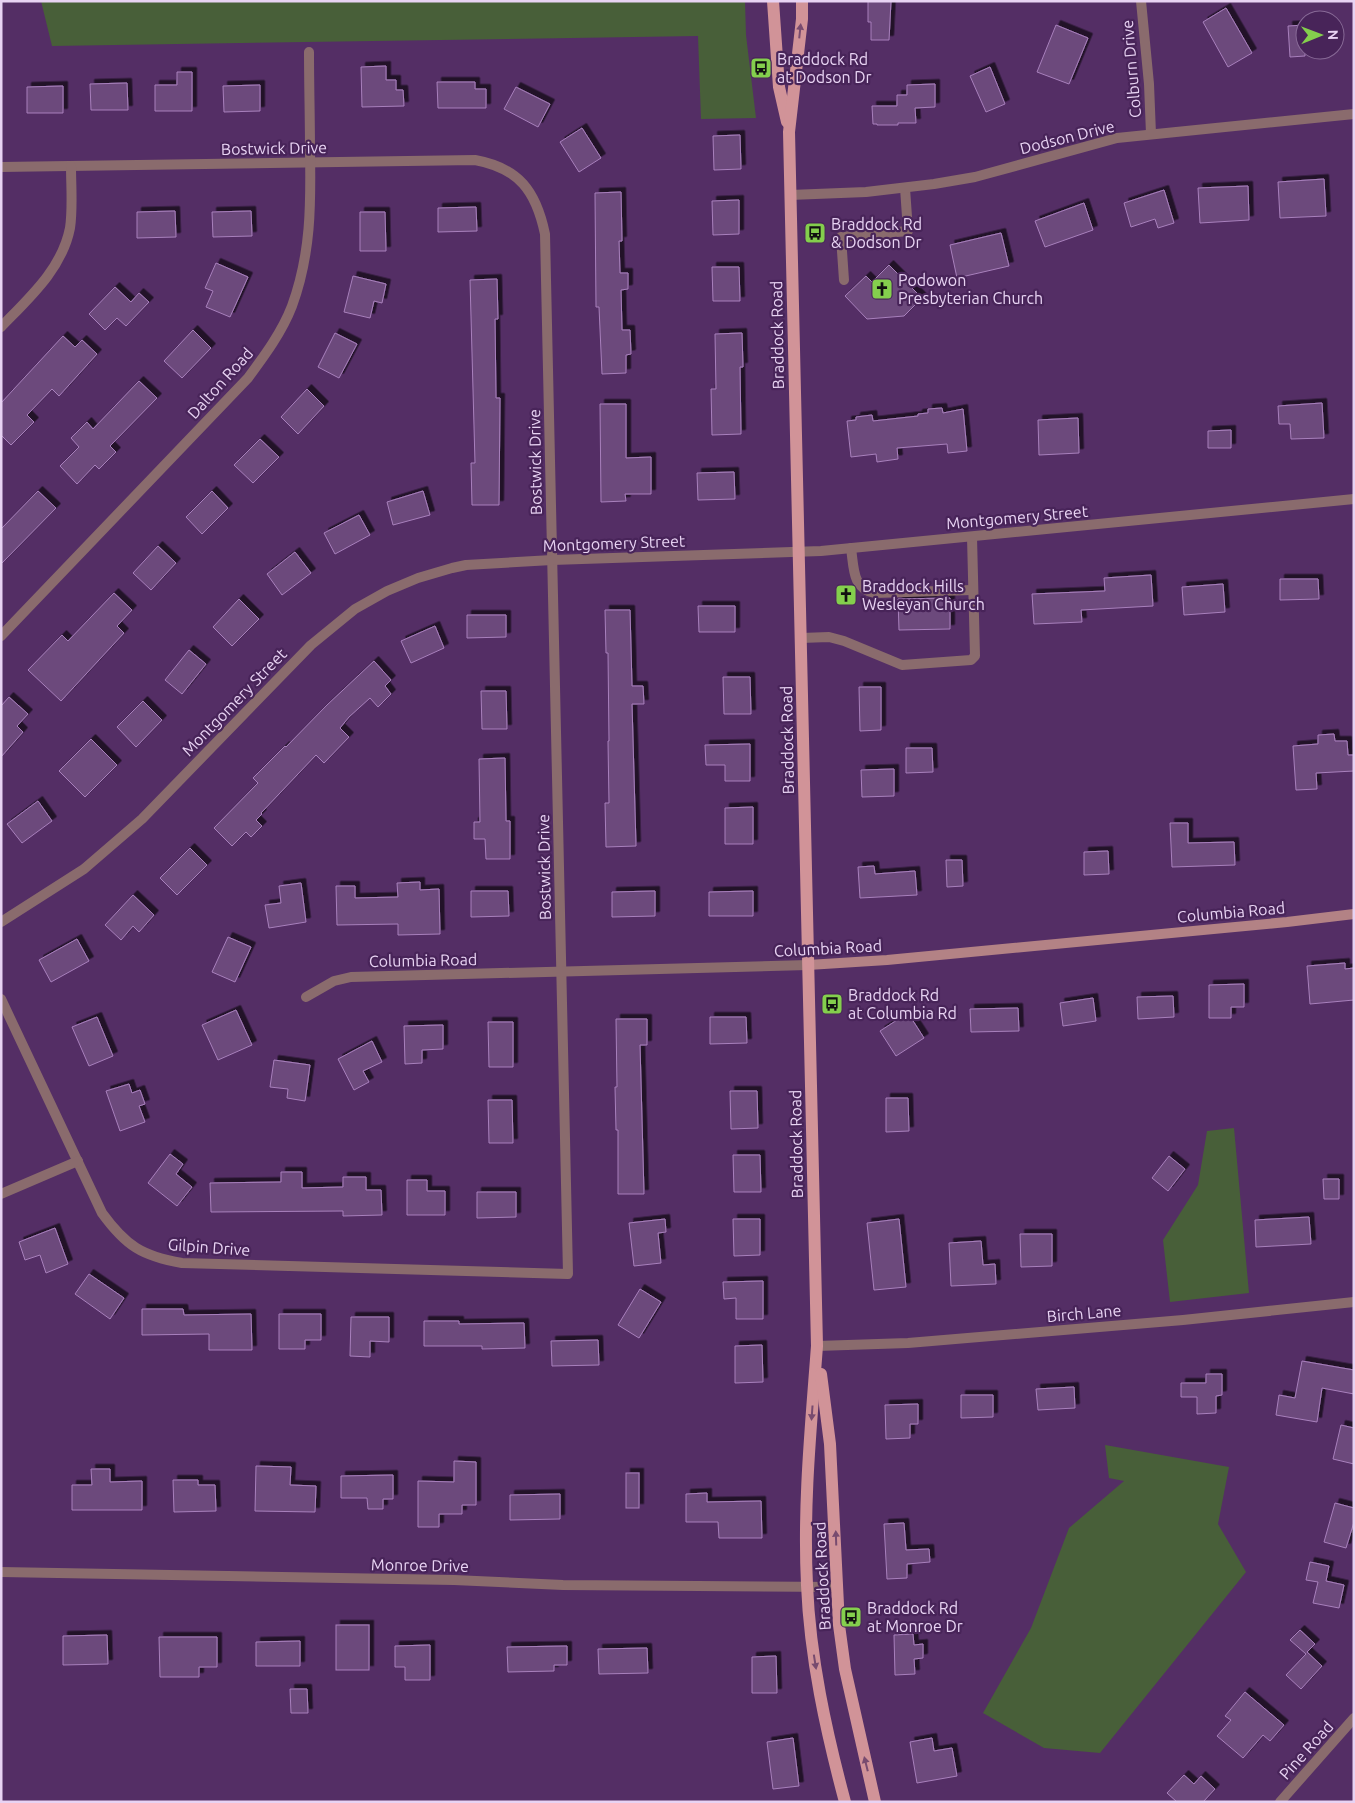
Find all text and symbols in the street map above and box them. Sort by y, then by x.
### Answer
north arrow [1295,10,1345,60]
street label: Colburn Drive [1118,19,1144,119]
one-way arrow [796,23,804,39]
text: N [1325,29,1341,40]
place label: Braddock Rd at Dodson Dr [777,50,872,86]
bus stop icon: Braddock Rd at Dodson Dr [749,56,773,80]
street label: Dodson Drive [1018,117,1116,157]
street label: Bostwick Drive [221,138,327,158]
place label: Braddock Rd & Dodson Dr [831,215,922,251]
bus stop icon: Braddock Rd & Dodson Dr [803,221,827,245]
place label: Podowon Presbyterian Church [898,271,1043,307]
church icon: Podowon Presbyterian Church [870,277,894,301]
street label: Braddock Road [767,281,787,389]
street label: Dalton Road [184,344,256,422]
street label: Bostwick Drive [525,409,545,515]
street label: Montgomery Street [945,502,1089,532]
street label: Montgomery Street [543,531,686,554]
place label: Braddock Hills Wesleyan Church [862,577,985,613]
church icon: Braddock Hills Wesleyan Church [834,583,858,607]
street label: Montgomery Street [178,644,290,759]
street label: Braddock Road [777,686,797,794]
street label: Bostwick Drive [534,814,554,920]
street label: Columbia Road [1176,898,1286,926]
street label: Columbia Road [773,936,883,960]
street label: Columbia Road [369,950,477,970]
place label: Braddock Rd at Columbia Rd [848,986,957,1022]
bus stop icon: Braddock Rd at Columbia Rd [820,992,844,1016]
street label: Braddock Road [786,1090,806,1198]
street label: Gilpin Drive [167,1235,251,1259]
street label: Birch Lane [1046,1301,1122,1325]
one-way arrow [808,1405,816,1421]
street label: Braddock Road [810,1521,834,1631]
one-way arrow [831,1530,839,1546]
street label: Monroe Drive [371,1555,469,1575]
place label: Braddock Rd at Monroe Dr [867,1599,963,1635]
bus stop icon: Braddock Rd at Monroe Dr [839,1605,863,1629]
one-way arrow [811,1654,819,1670]
street label: Pine Road [1275,1717,1337,1783]
one-way arrow [862,1757,870,1772]

